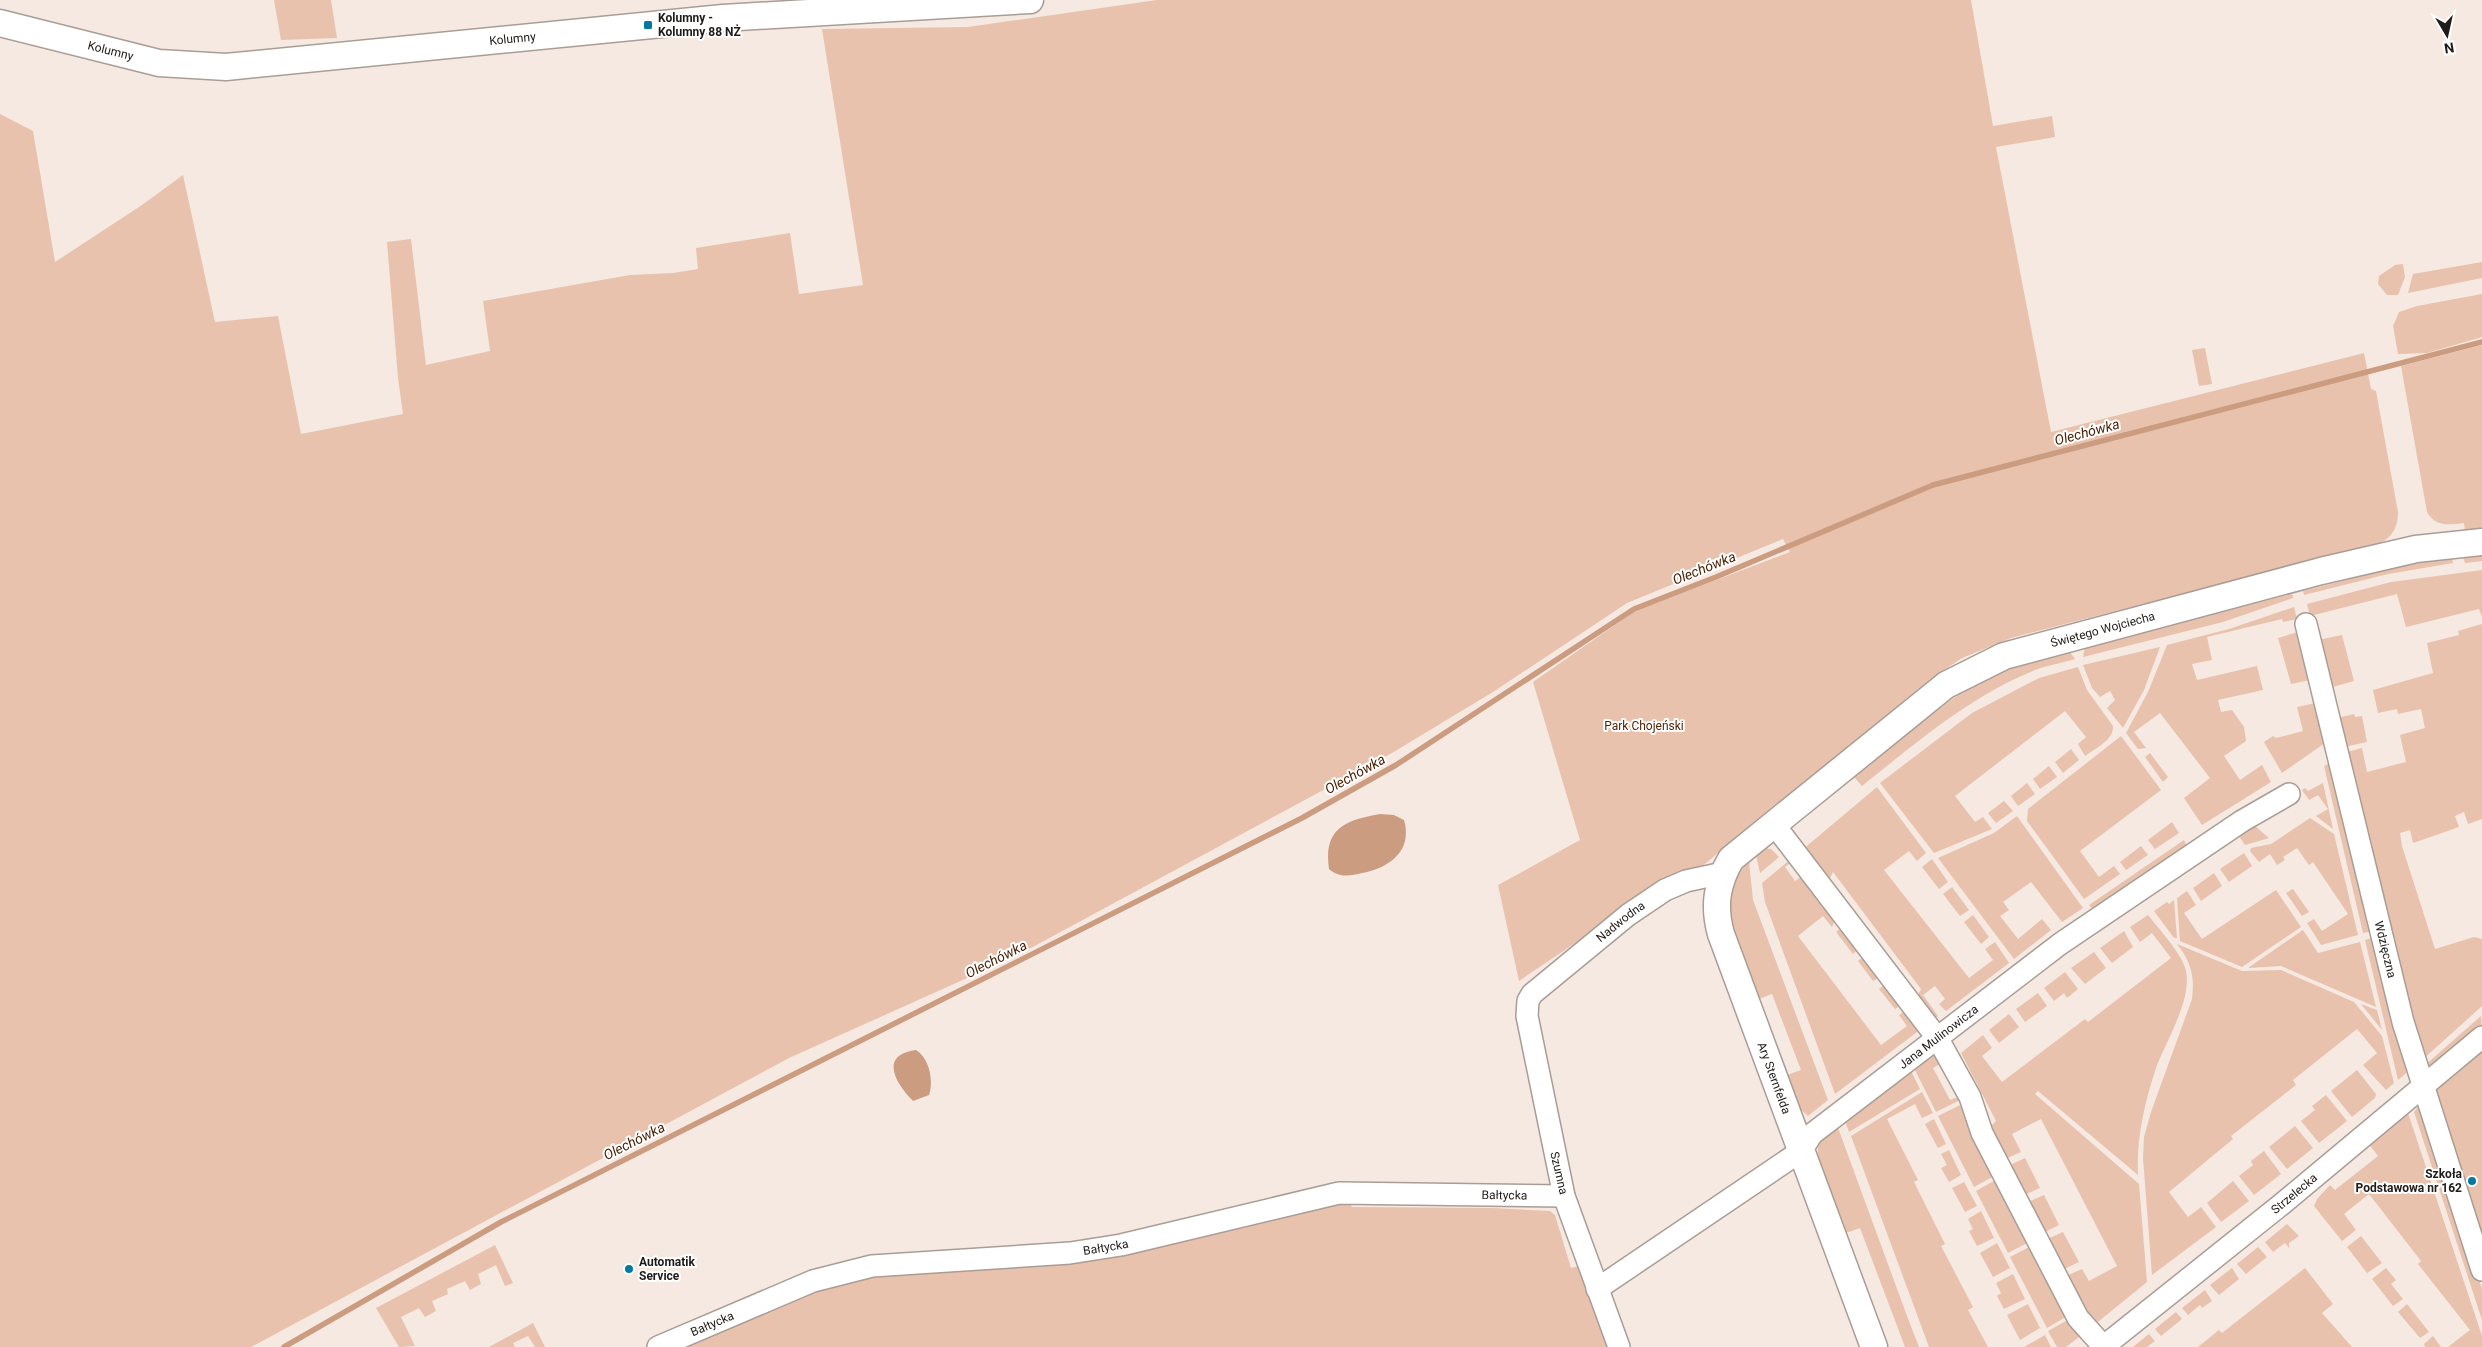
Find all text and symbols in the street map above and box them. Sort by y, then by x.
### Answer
north arrow [2422,10,2472,60]
place label: Kolumny - Kolumny 88 NŻ [658,11,741,39]
marker: Kolumny - Kolumny 88 NŻ [642,19,654,31]
street label: Kolumny [489,29,537,48]
street label: Kolumny [86,38,135,63]
text: N [2443,39,2455,57]
water label: Olechówka [2053,416,2121,448]
water label: Olechówka [1670,548,1738,588]
street label: Świętego Wojciecha [2049,609,2156,650]
park label: Park Chojeński [1604,719,1684,733]
water label: Olechówka [1322,751,1388,797]
street label: Nadwodna [1594,899,1648,945]
street label: Wdzięczna [2372,920,2399,979]
water label: Olechówka [963,937,1029,981]
street label: Jana Mulinowicza [1896,1002,1981,1072]
street label: Ary Sternfelda [1755,1040,1793,1116]
water label: Olechówka [601,1119,667,1163]
street label: Szumna [1547,1150,1571,1196]
place label: Szkoła Podstawowa nr 162 [2356,1167,2463,1195]
street label: Strzelecka [2268,1171,2320,1217]
marker: Szkoła Podstawowa nr 162 [2466,1175,2478,1187]
street label: Bałtycka [1482,1188,1527,1203]
street label: Bałtycka [1082,1236,1130,1258]
place label: Automatik Service [639,1255,695,1283]
marker: Automatik Service [623,1263,635,1275]
street label: Bałtycka [689,1308,736,1339]

